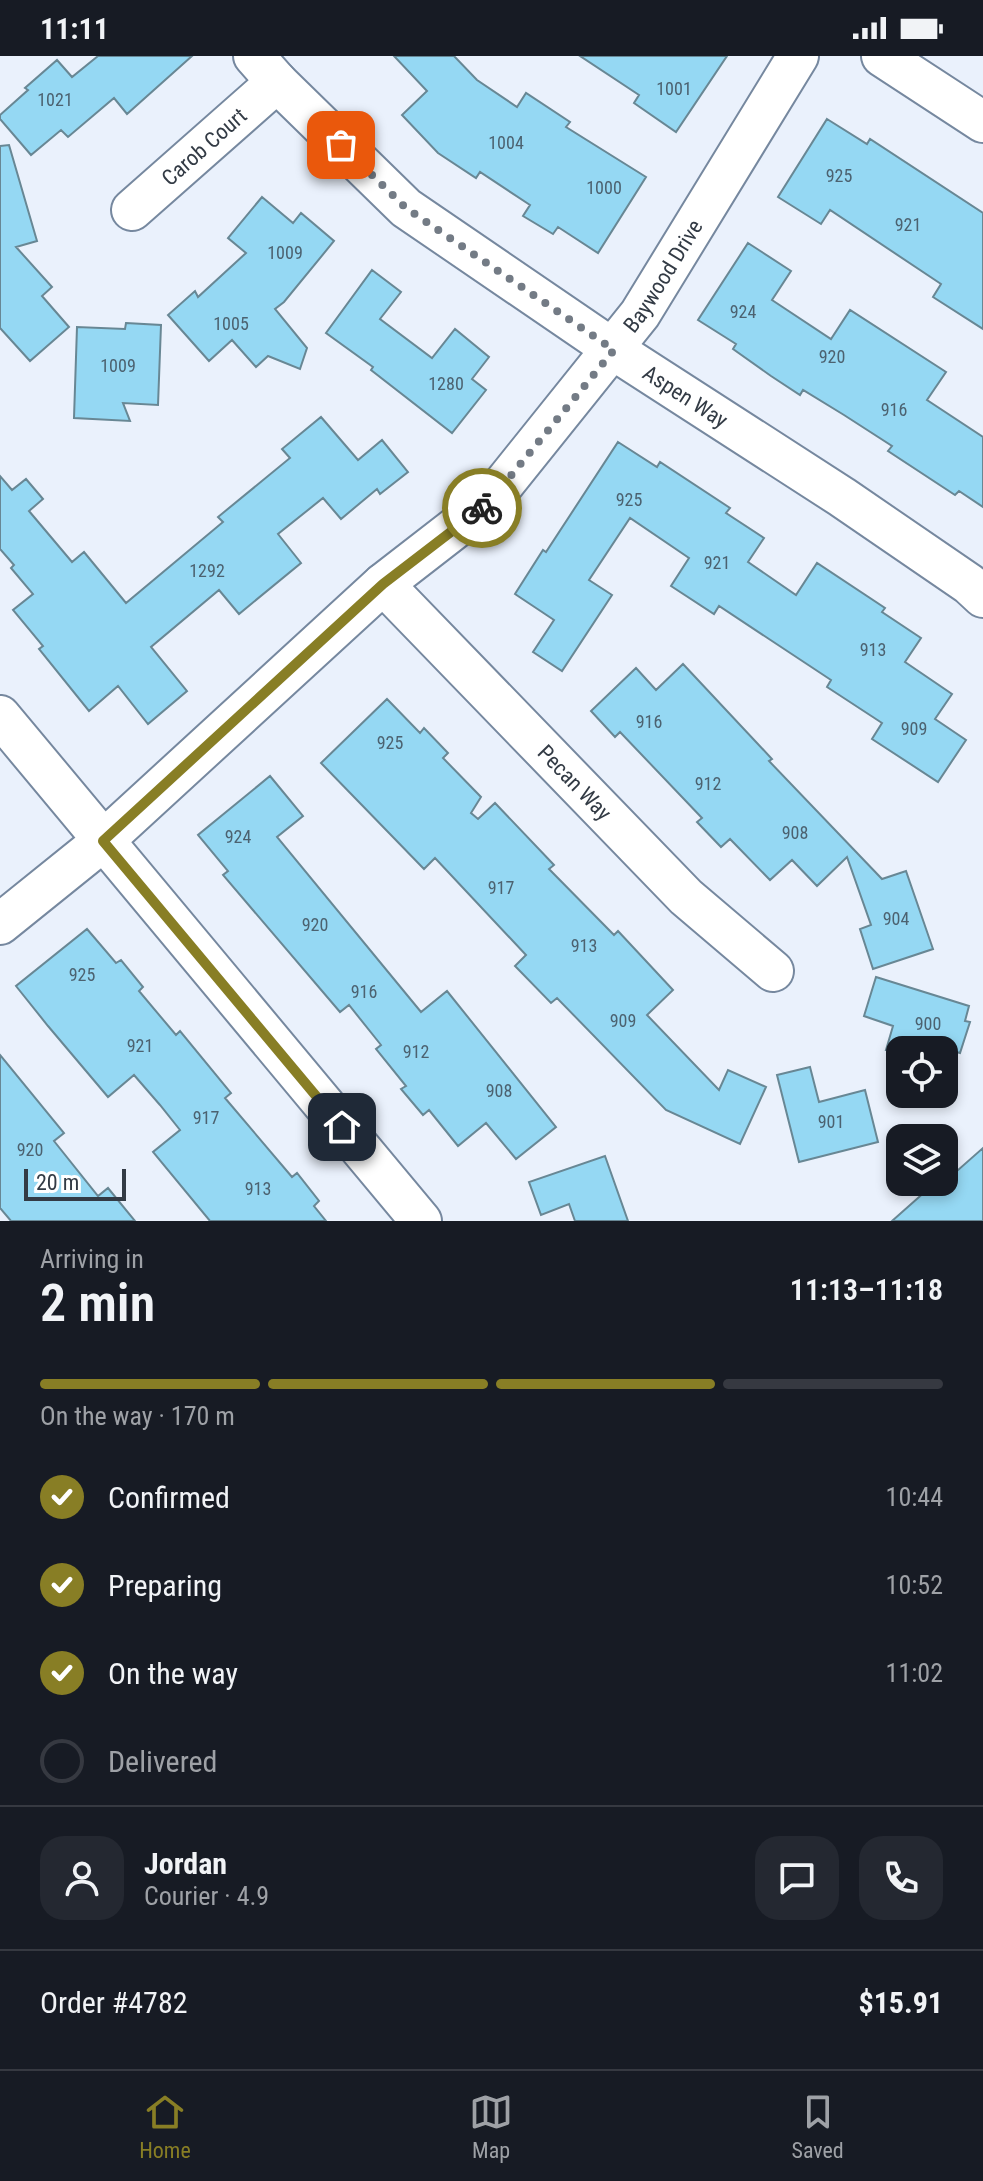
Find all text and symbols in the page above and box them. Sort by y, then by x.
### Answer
text: 11:11 [40,11,109,46]
house number: 1001 [656,78,692,99]
house number: 1021 [37,89,73,110]
street label: Carob Court [157,103,252,191]
pin [307,111,375,179]
icon: bag [319,123,363,167]
house number: 1004 [488,132,524,153]
house number: 925 [826,165,852,186]
house number: 1000 [586,177,622,198]
house number: 921 [895,214,921,235]
street label: Baywood Drive [618,215,708,337]
house number: 1009 [267,242,303,263]
house number: 924 [730,301,756,322]
house number: 1005 [213,313,249,334]
house number: 920 [819,346,845,367]
house number: 1009 [100,355,136,376]
street label: Aspen Way [638,360,732,433]
house number: 1280 [428,373,464,394]
house number: 916 [881,399,907,420]
courier [442,468,522,548]
icon: bike [460,486,504,530]
house number: 925 [616,489,642,510]
house number: 921 [704,552,730,573]
house number: 1292 [189,560,225,581]
house number: 913 [860,639,886,660]
house number: 916 [636,711,662,732]
house number: 909 [901,718,927,739]
house number: 925 [377,732,403,753]
street label: Pecan Way [533,740,617,825]
house number: 912 [695,773,721,794]
house number: 908 [782,822,808,843]
house number: 924 [225,826,251,847]
house number: 917 [488,877,514,898]
house number: 904 [883,908,909,929]
house number: 920 [302,914,328,935]
house number: 913 [571,935,597,956]
house number: 925 [69,964,95,985]
house number: 916 [351,981,377,1002]
house number: 909 [610,1010,636,1031]
house number: 900 [915,1013,941,1034]
house number: 921 [127,1035,153,1056]
map controls [886,1036,958,1196]
button: locate [886,1036,958,1108]
house number: 912 [403,1041,429,1062]
house number: 908 [486,1080,512,1101]
pin [308,1093,376,1161]
icon: home [320,1105,364,1149]
house number: 917 [193,1107,219,1128]
house number: 901 [818,1111,844,1132]
button: layers [886,1124,958,1196]
house number: 920 [17,1139,43,1160]
scale bar [24,1165,126,1201]
text: 20 m [36,1170,79,1195]
house number: 913 [245,1178,271,1199]
text: Arriving in [40,1244,144,1274]
text: 11:13–11:18 [790,1272,943,1307]
text: 2 min [40,1273,155,1334]
text: On the way · 170 m [40,1401,235,1431]
icon: check [40,1475,84,1519]
text: Confirmed [108,1480,230,1515]
text: 10:44 [886,1482,943,1512]
icon: check [40,1563,84,1607]
text: Preparing [108,1568,222,1603]
text: 10:52 [886,1570,943,1600]
icon: check [40,1651,84,1695]
text: On the way [108,1656,238,1691]
text: 11:02 [886,1658,943,1688]
text: Delivered [108,1744,217,1779]
button: person [40,1836,124,1920]
button: chat [755,1836,839,1920]
button: phone [859,1836,943,1920]
text: Jordan [144,1846,227,1881]
text: Courier · 4.9 [144,1881,269,1911]
text: Order #4782 [40,1985,188,2020]
text: $15.91 [858,1985,943,2020]
tab: Home [139,2090,191,2163]
tab: Map [469,2090,513,2163]
tab: Saved [792,2090,844,2163]

